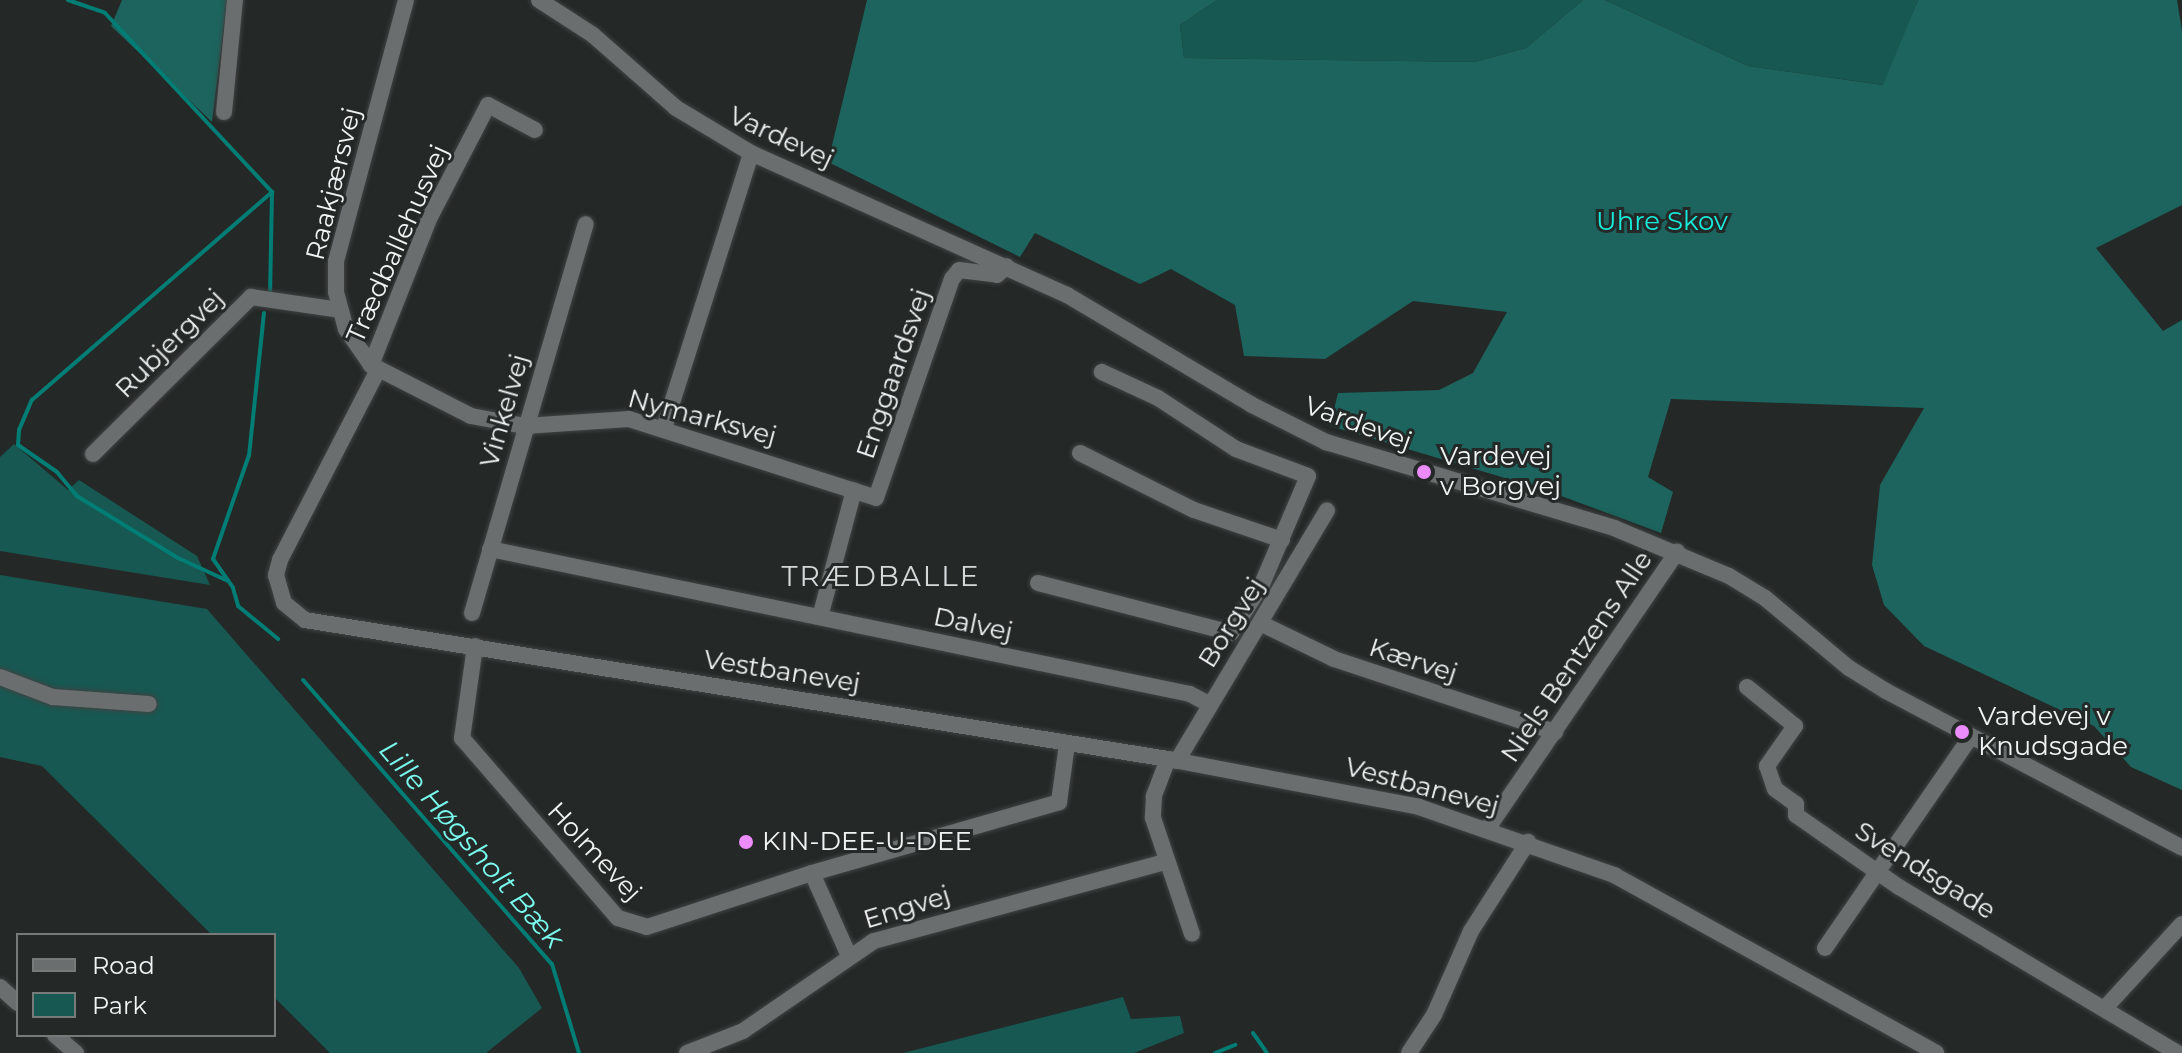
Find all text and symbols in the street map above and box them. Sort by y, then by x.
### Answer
street label: Vardevej [724,100,838,176]
street label: Raakjærsvej [300,104,368,264]
street label: Trædballehusvej [340,140,456,348]
park label: Uhre Skov [1596,206,1728,238]
street label: Rubjergvej [109,283,231,405]
street label: Enggaardsvej [850,285,938,463]
street label: Vinkelvej [474,351,536,471]
street label: Nymarksvej [624,383,780,453]
street label: Vardevej [1300,390,1416,458]
place label: Vardevej v Borgvej [1440,441,1561,502]
marker: Vardevej v Borgvej [1415,463,1433,481]
street label: Niels Bentzens Alle [1495,546,1659,768]
district label: TRÆDBALLE [781,559,981,593]
street label: Borgvej [1192,572,1272,674]
street label: Dalvej [931,601,1015,649]
street label: Kærvej [1365,632,1461,690]
street label: Vestbanevej [702,644,862,700]
place label: Vardevej v Knudsgade [1978,701,2128,762]
marker: Vardevej v Knudsgade [1953,723,1971,741]
water label: Lille Høgsholt Bæk [373,733,571,955]
street label: Vestbanevej [1342,751,1502,823]
street label: Holmevej [540,796,648,908]
street label: Svendsgade [1849,816,2001,926]
place label: KIN-DEE-U-DEE [762,826,972,858]
marker: KIN-DEE-U-DEE [737,833,755,851]
street label: Engvej [860,880,954,936]
legend [16,933,276,1037]
text: Road [92,951,155,980]
text: Park [92,991,147,1020]

